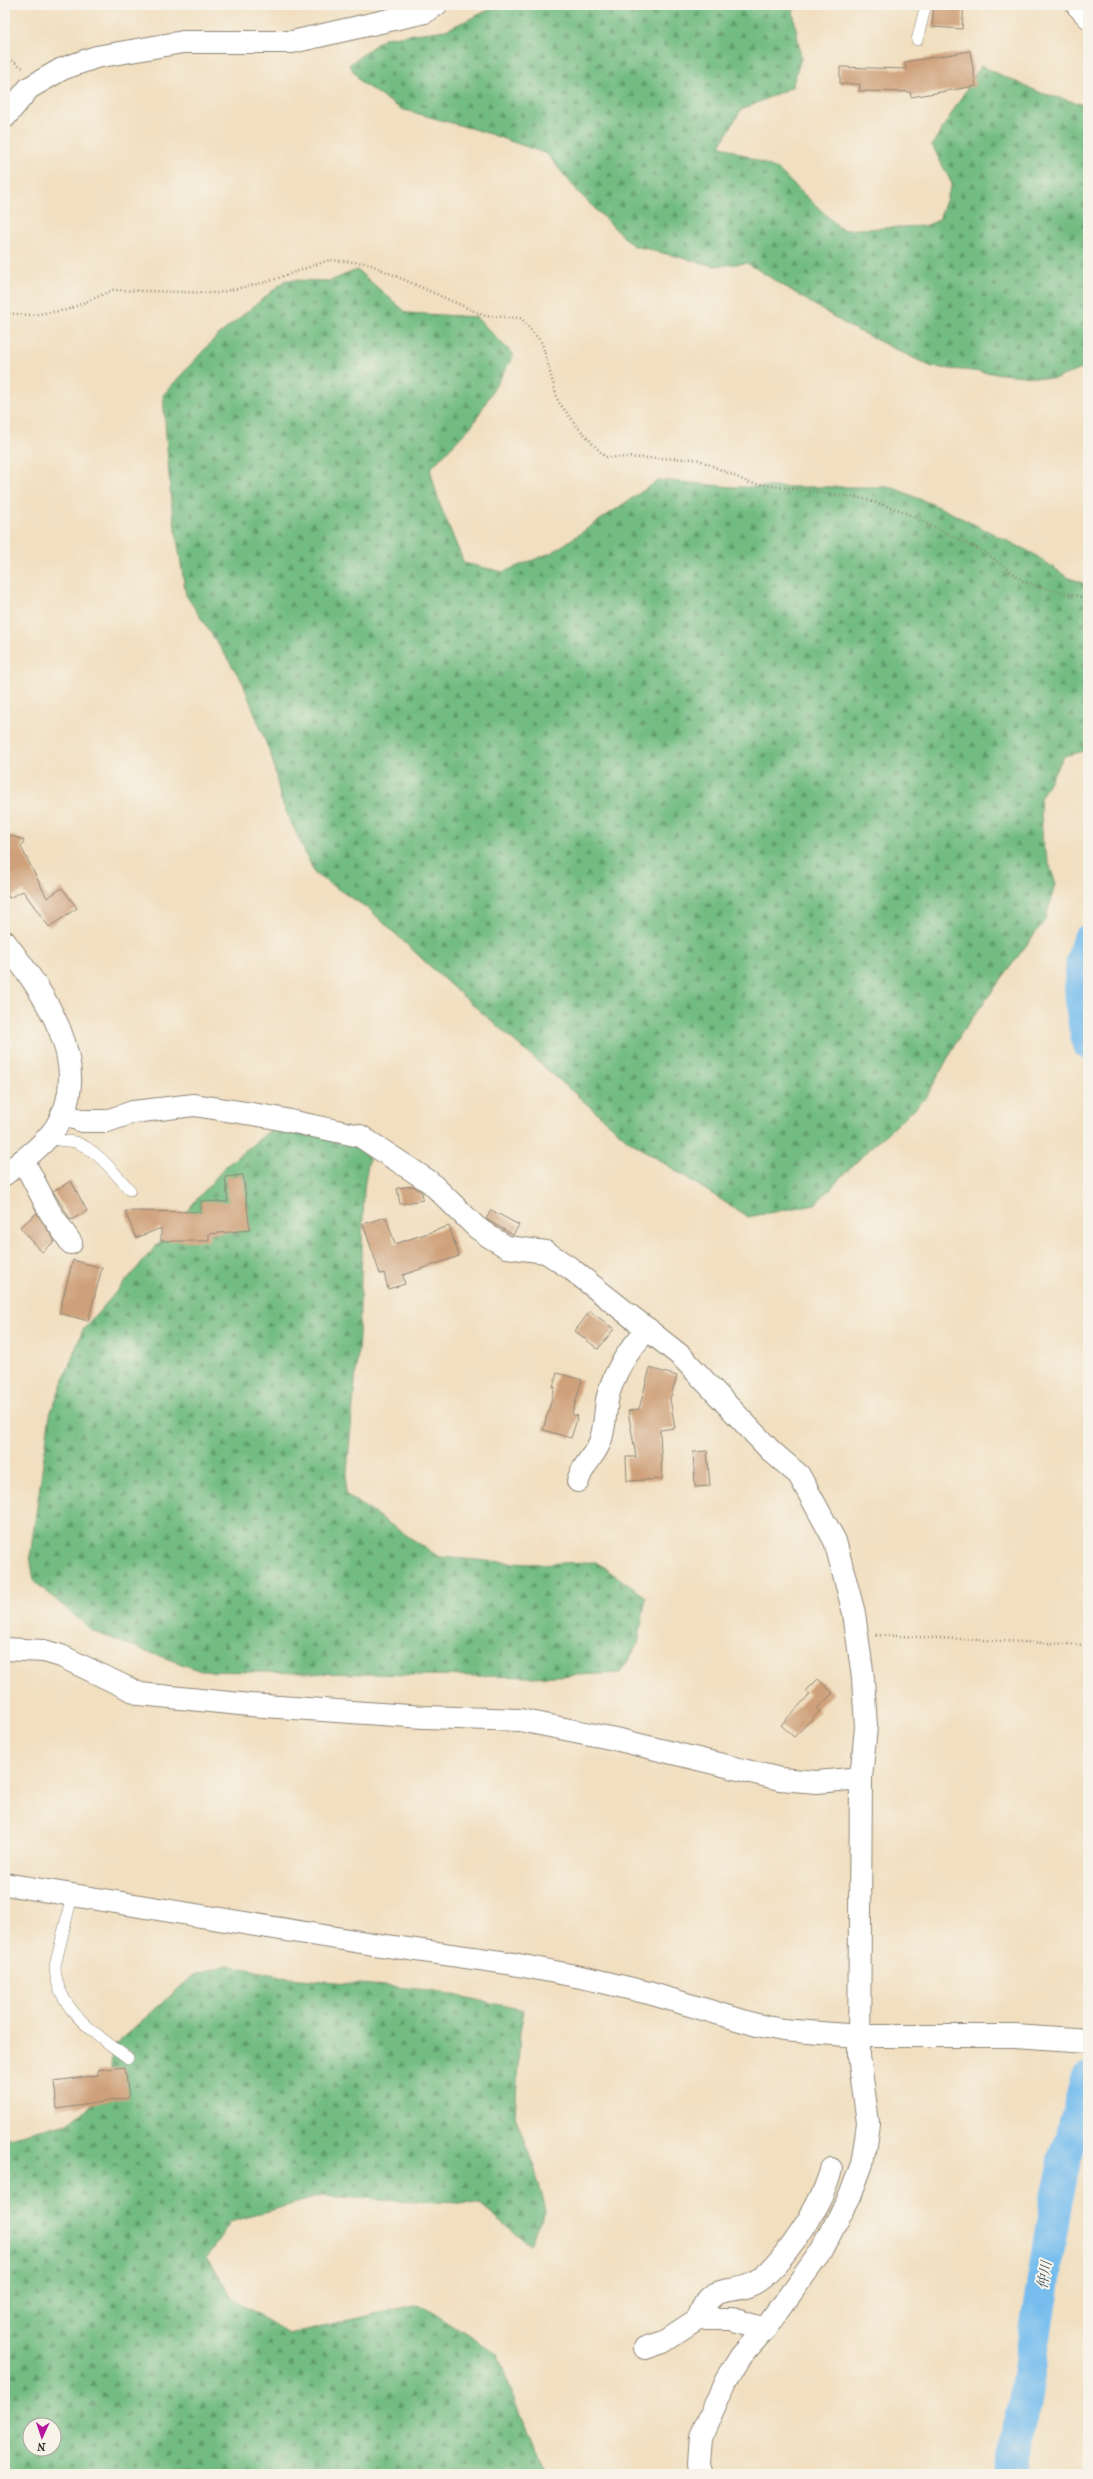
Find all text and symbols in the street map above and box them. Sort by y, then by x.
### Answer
water label: 仲川 [1034,2258,1055,2290]
north arrow [22,2417,62,2457]
text: N [36,2440,46,2453]

